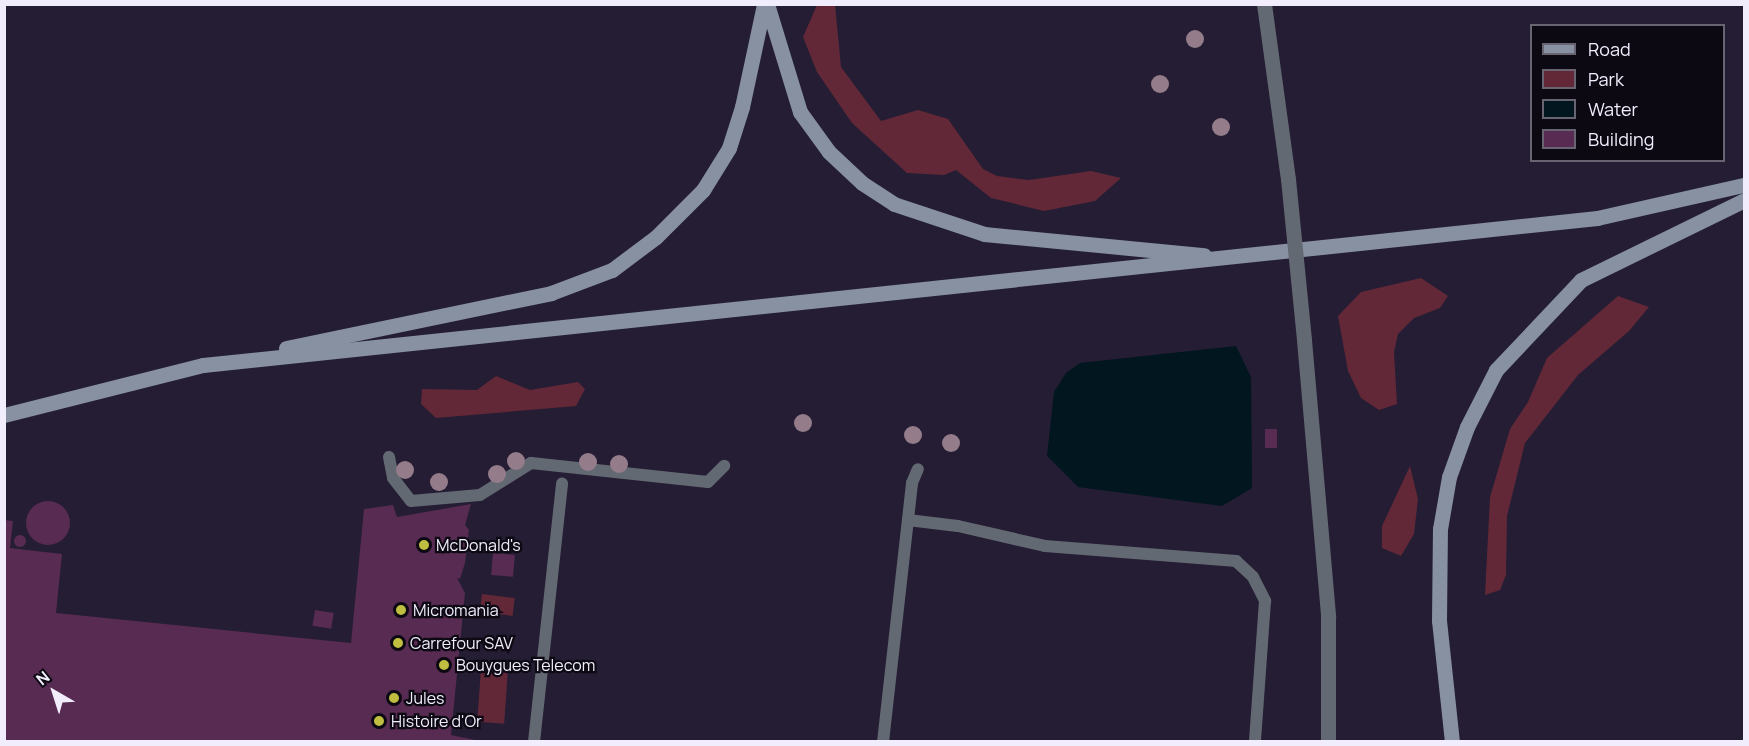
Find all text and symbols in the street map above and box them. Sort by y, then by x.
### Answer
legend [1530,24,1725,162]
text: Road [1588,37,1631,61]
text: Park [1588,67,1624,91]
text: Water [1588,97,1638,121]
text: Building [1588,127,1654,151]
place label: McDonald's [436,535,521,555]
marker: McDonald's [417,538,431,552]
place label: Micromania [413,600,499,620]
marker: Micromania [394,603,408,617]
place label: Carrefour SAV [410,633,513,653]
marker: Carrefour SAV [391,636,405,650]
place label: Bouygues Telecom [456,655,595,675]
marker: Bouygues Telecom [437,658,451,672]
north arrow [24,662,84,722]
text: N [31,666,54,690]
place label: Jules [406,688,444,708]
marker: Jules [387,691,401,705]
place label: Histoire d'Or [391,711,482,731]
marker: Histoire d'Or [372,714,386,728]

